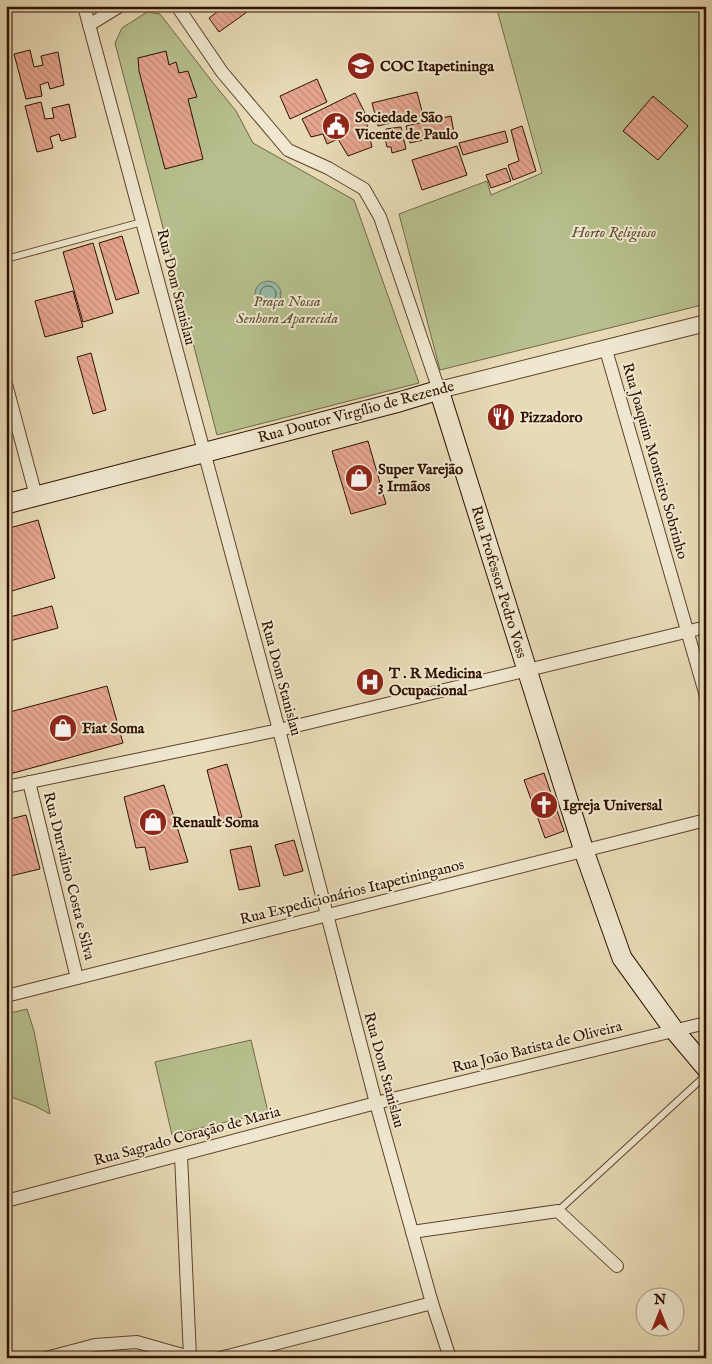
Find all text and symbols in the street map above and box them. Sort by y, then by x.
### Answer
school or university icon: COC Itapetininga [346,51,376,81]
place label: COC Itapetininga [380,57,494,76]
place label: Sociedade São Vicente de Paulo [354,108,458,144]
public building icon: Sociedade São Vicente de Paulo [321,111,351,141]
park label: Horto Religioso [571,223,656,243]
street label: Rua Dom Stanislau [152,227,200,347]
park label: Praça Nossa Senhora Aparecida [236,292,338,328]
street label: Rua Joaquim Monteiro Sobrinho [618,361,692,561]
street label: Rua Doutor Virgílio de Rezende [256,377,456,447]
restaurant icon: Pizzadoro [486,402,516,432]
place label: Pizzadoro [520,408,583,427]
place label: Super Varejão 3 Irmãos [378,460,463,496]
shop icon: Super Varejão 3 Irmãos [344,463,374,493]
street label: Rua Professor Pedro Voss [467,503,531,661]
street label: Rua Dom Stanislau [256,618,306,738]
place label: T . R Medicina Ocupacional [388,664,483,700]
hospital icon: T . R Medicina Ocupacional [355,667,385,697]
shop icon: Fiat Soma [48,713,78,743]
place label: Fiat Soma [82,719,145,738]
street label: Rua Durvalino Costa e Silva [39,790,99,963]
church icon: Igreja Universal [529,790,559,820]
place label: Igreja Universal [563,796,663,815]
shop icon: Renault Soma [138,807,168,837]
place label: Renault Soma [172,813,259,832]
street label: Rua Expedicionários Itapetininganos [238,855,466,929]
street label: Rua Dom Stanislau [359,1010,409,1130]
street label: Rua João Batista de Oliveira [450,1017,624,1077]
street label: Rua Sagrado Coração de Maria [92,1102,283,1170]
north arrow [634,1286,684,1336]
text: N [653,1291,666,1309]

